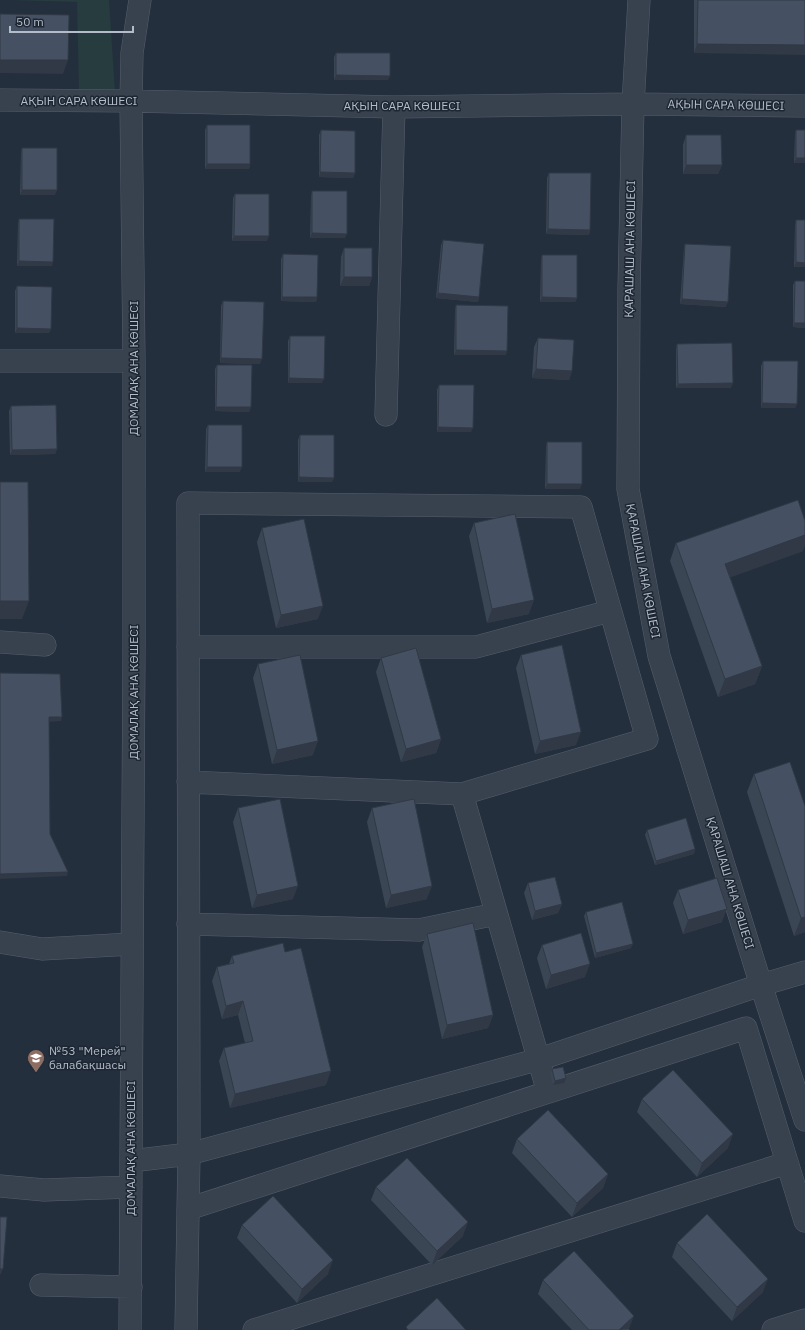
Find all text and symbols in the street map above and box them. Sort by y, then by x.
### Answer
scale bar [10,8,133,34]
text: 50 m [16,14,44,29]
street label: АҚЫН САРА КӨШЕСІ [21,93,138,108]
street label: АҚЫН САРА КӨШЕСІ [667,96,785,113]
street label: АҚЫН САРА КӨШЕСІ [344,98,461,113]
street label: ҚАРАШАШ АНА КӨШЕСІ [621,180,638,318]
street label: ДОМАЛАҚ АНА КӨШЕСІ [126,300,141,435]
street label: ҚАРАШАШ АНА КӨШЕСІ [623,502,664,640]
street label: ДОМАЛАҚ АНА КӨШЕСІ [126,624,141,759]
street label: ҚАРАШАШ АНА КӨШЕСІ [703,815,758,951]
place label: №53 "Мерей" балабақшасы [49,1043,126,1072]
school or university icon: №53 "Мерей" балабақшасы [26,1048,46,1073]
street label: ДОМАЛАҚ АНА КӨШЕСІ [123,1080,138,1215]

